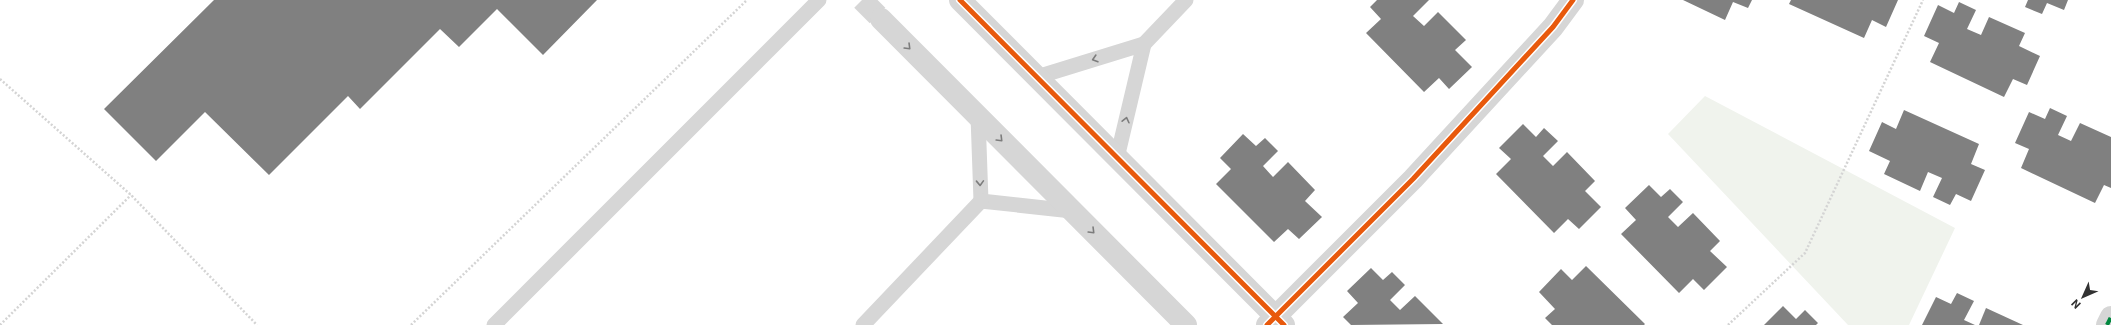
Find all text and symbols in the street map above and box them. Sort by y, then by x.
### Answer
one-way arrow [903,42,911,49]
one-way arrow [1091,54,1098,63]
one-way arrow [1122,117,1130,123]
one-way arrow [995,134,1003,141]
one-way arrow [976,180,984,186]
one-way arrow [1087,226,1095,234]
north arrow [2063,277,2103,317]
text: N [2069,296,2084,311]

